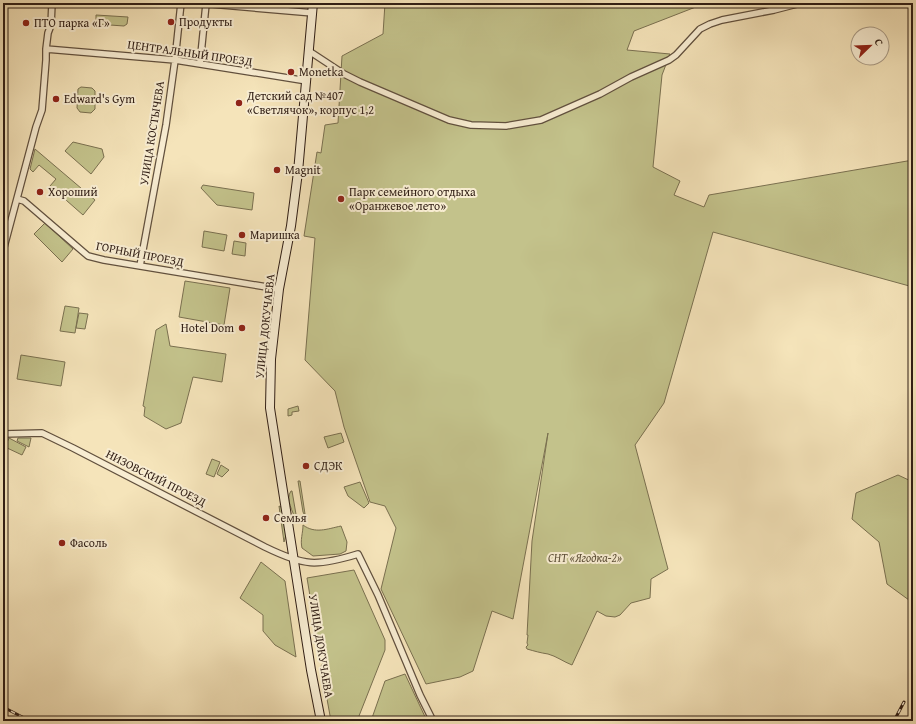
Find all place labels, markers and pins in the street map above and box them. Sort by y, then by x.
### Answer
place label: Продукты [179,13,233,30]
place label: ПТО парка «Г» [34,14,110,31]
marker: Продукты [166,17,176,27]
marker: ПТО парка «Г» [21,18,31,28]
place label: Monetka [299,63,344,80]
marker: Monetka [286,67,296,77]
place label: Детский сад №407 «Светлячок», корпус 1,2 [246,87,374,118]
place label: Edward's Gym [64,90,135,107]
marker: Edward's Gym [51,94,61,104]
marker: Детский сад №407 «Светлячок», корпус 1,2 [234,98,244,108]
place label: Magnit [285,161,322,178]
marker: Magnit [272,165,282,175]
place label: Хороший [48,183,98,200]
place label: Парк семейного отдыха «Оранжевое лето» [349,183,476,214]
marker: Хороший [35,187,45,197]
marker: Парк семейного отдыха «Оранжевое лето» [336,194,346,204]
place label: Маришка [250,226,300,243]
marker: Маришка [237,230,247,240]
place label: Hotel Dom [181,319,234,336]
marker: Hotel Dom [237,323,247,333]
place label: СДЭК [314,457,343,474]
marker: СДЭК [301,461,311,471]
place label: Семья [274,509,306,526]
marker: Семья [261,513,271,523]
place label: Фасоль [70,534,108,551]
marker: Фасоль [57,538,67,548]

